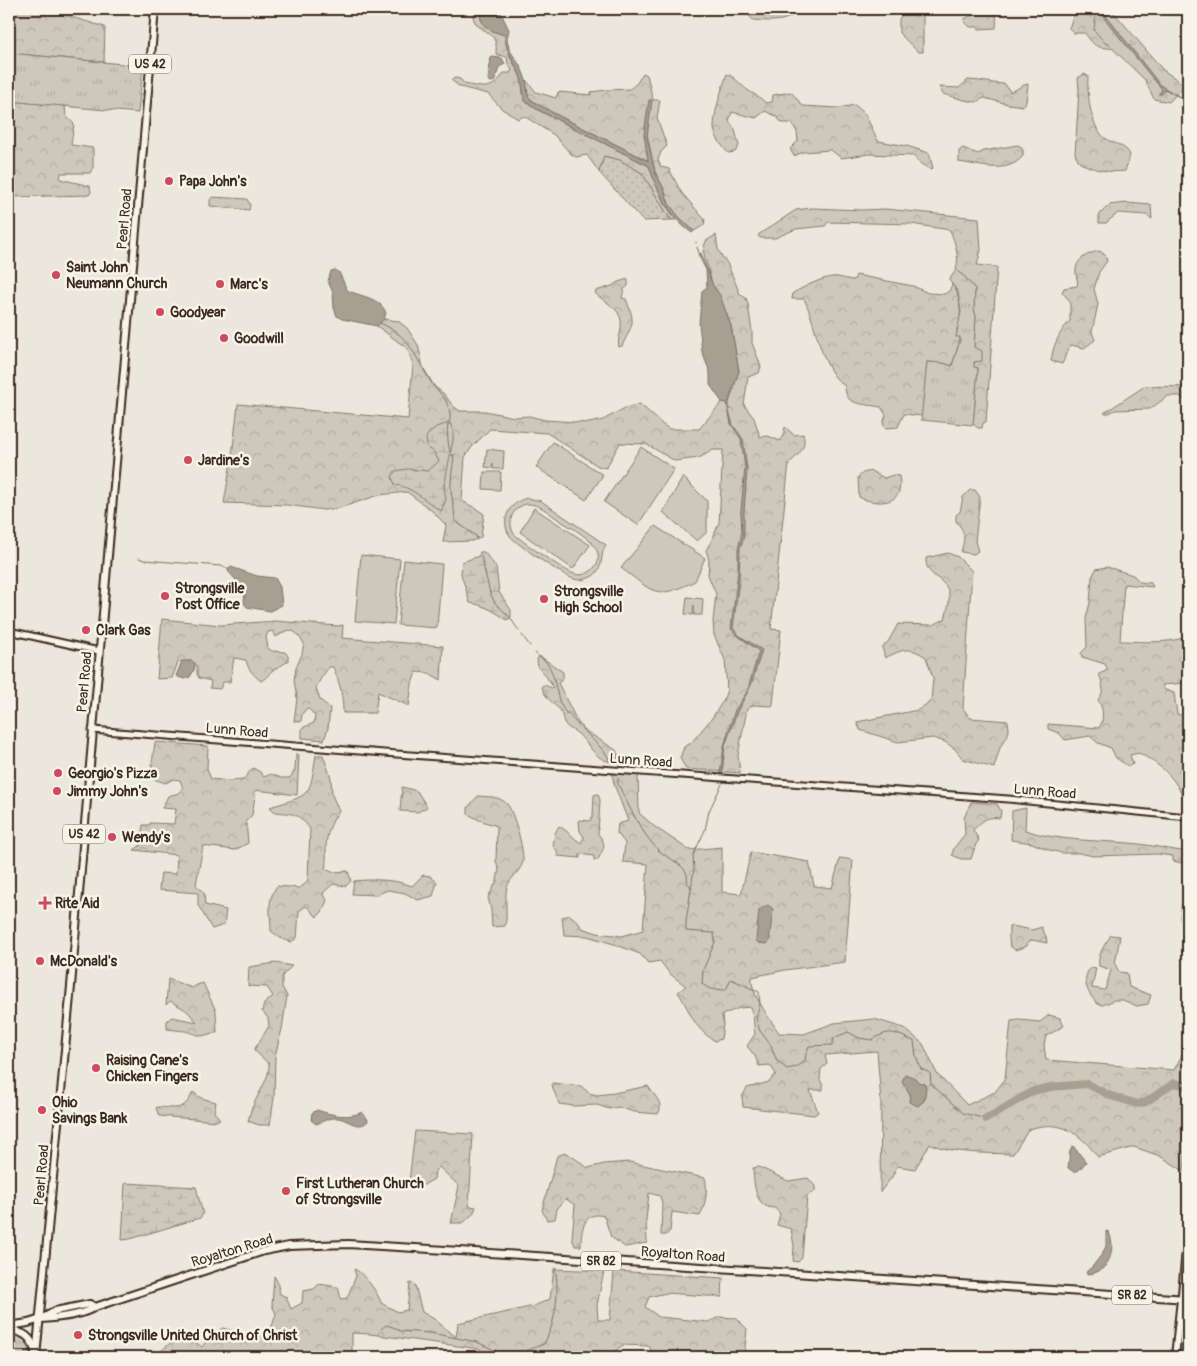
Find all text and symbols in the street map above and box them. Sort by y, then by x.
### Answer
road number: US 42 [129,54,171,74]
place label: Papa John's [179,173,247,190]
marker: Papa John's [163,175,175,187]
street label: Pearl Road [113,188,136,250]
place label: Saint John Neumann Church [66,259,168,292]
marker: Saint John Neumann Church [50,269,62,281]
place label: Marc's [230,276,268,293]
marker: Marc's [214,278,226,290]
place label: Goodyear [170,304,226,321]
marker: Goodyear [154,306,166,318]
place label: Goodwill [234,330,284,347]
marker: Goodwill [218,332,230,344]
place label: Jardine's [198,452,250,469]
marker: Jardine's [182,454,194,466]
place label: Strongsville Post Office [175,580,246,613]
place label: Strongsville High School [554,583,625,616]
marker: Strongsville Post Office [159,590,171,602]
marker: Strongsville High School [538,593,550,605]
place label: Clark Gas [96,622,151,639]
marker: Clark Gas [80,624,92,636]
street label: Pearl Road [73,651,96,713]
street label: Lunn Road [205,719,269,742]
street label: Lunn Road [609,750,673,771]
place label: Georgio's Pizza [68,765,158,782]
marker: Georgio's Pizza [52,767,64,779]
street label: Lunn Road [1013,780,1077,803]
place label: Jimmy John's [67,783,148,800]
marker: Jimmy John's [51,785,63,797]
road number: US 42 [63,824,105,844]
place label: Wendy's [122,829,171,846]
marker: Wendy's [106,831,118,843]
place label: Rite Aid [55,895,100,912]
marker: Rite Aid [39,897,51,909]
place label: McDonald's [50,953,118,970]
marker: McDonald's [34,955,46,967]
place label: Raising Cane's Chicken Fingers [106,1052,199,1085]
marker: Raising Cane's Chicken Fingers [90,1062,102,1074]
place label: Ohio Savings Bank [52,1094,128,1127]
marker: Ohio Savings Bank [36,1104,48,1116]
street label: Pearl Road [30,1144,53,1206]
place label: First Lutheran Church of Strongsville [295,1175,424,1208]
marker: First Lutheran Church of Strongsville [280,1185,292,1197]
street label: Royalton Road [189,1230,275,1271]
street label: Royalton Road [640,1243,726,1266]
road number: SR 82 [581,1252,621,1270]
road number: SR 82 [1112,1286,1152,1304]
place label: Strongsville United Church of Christ [88,1327,298,1344]
marker: Strongsville United Church of Christ [72,1329,84,1341]

